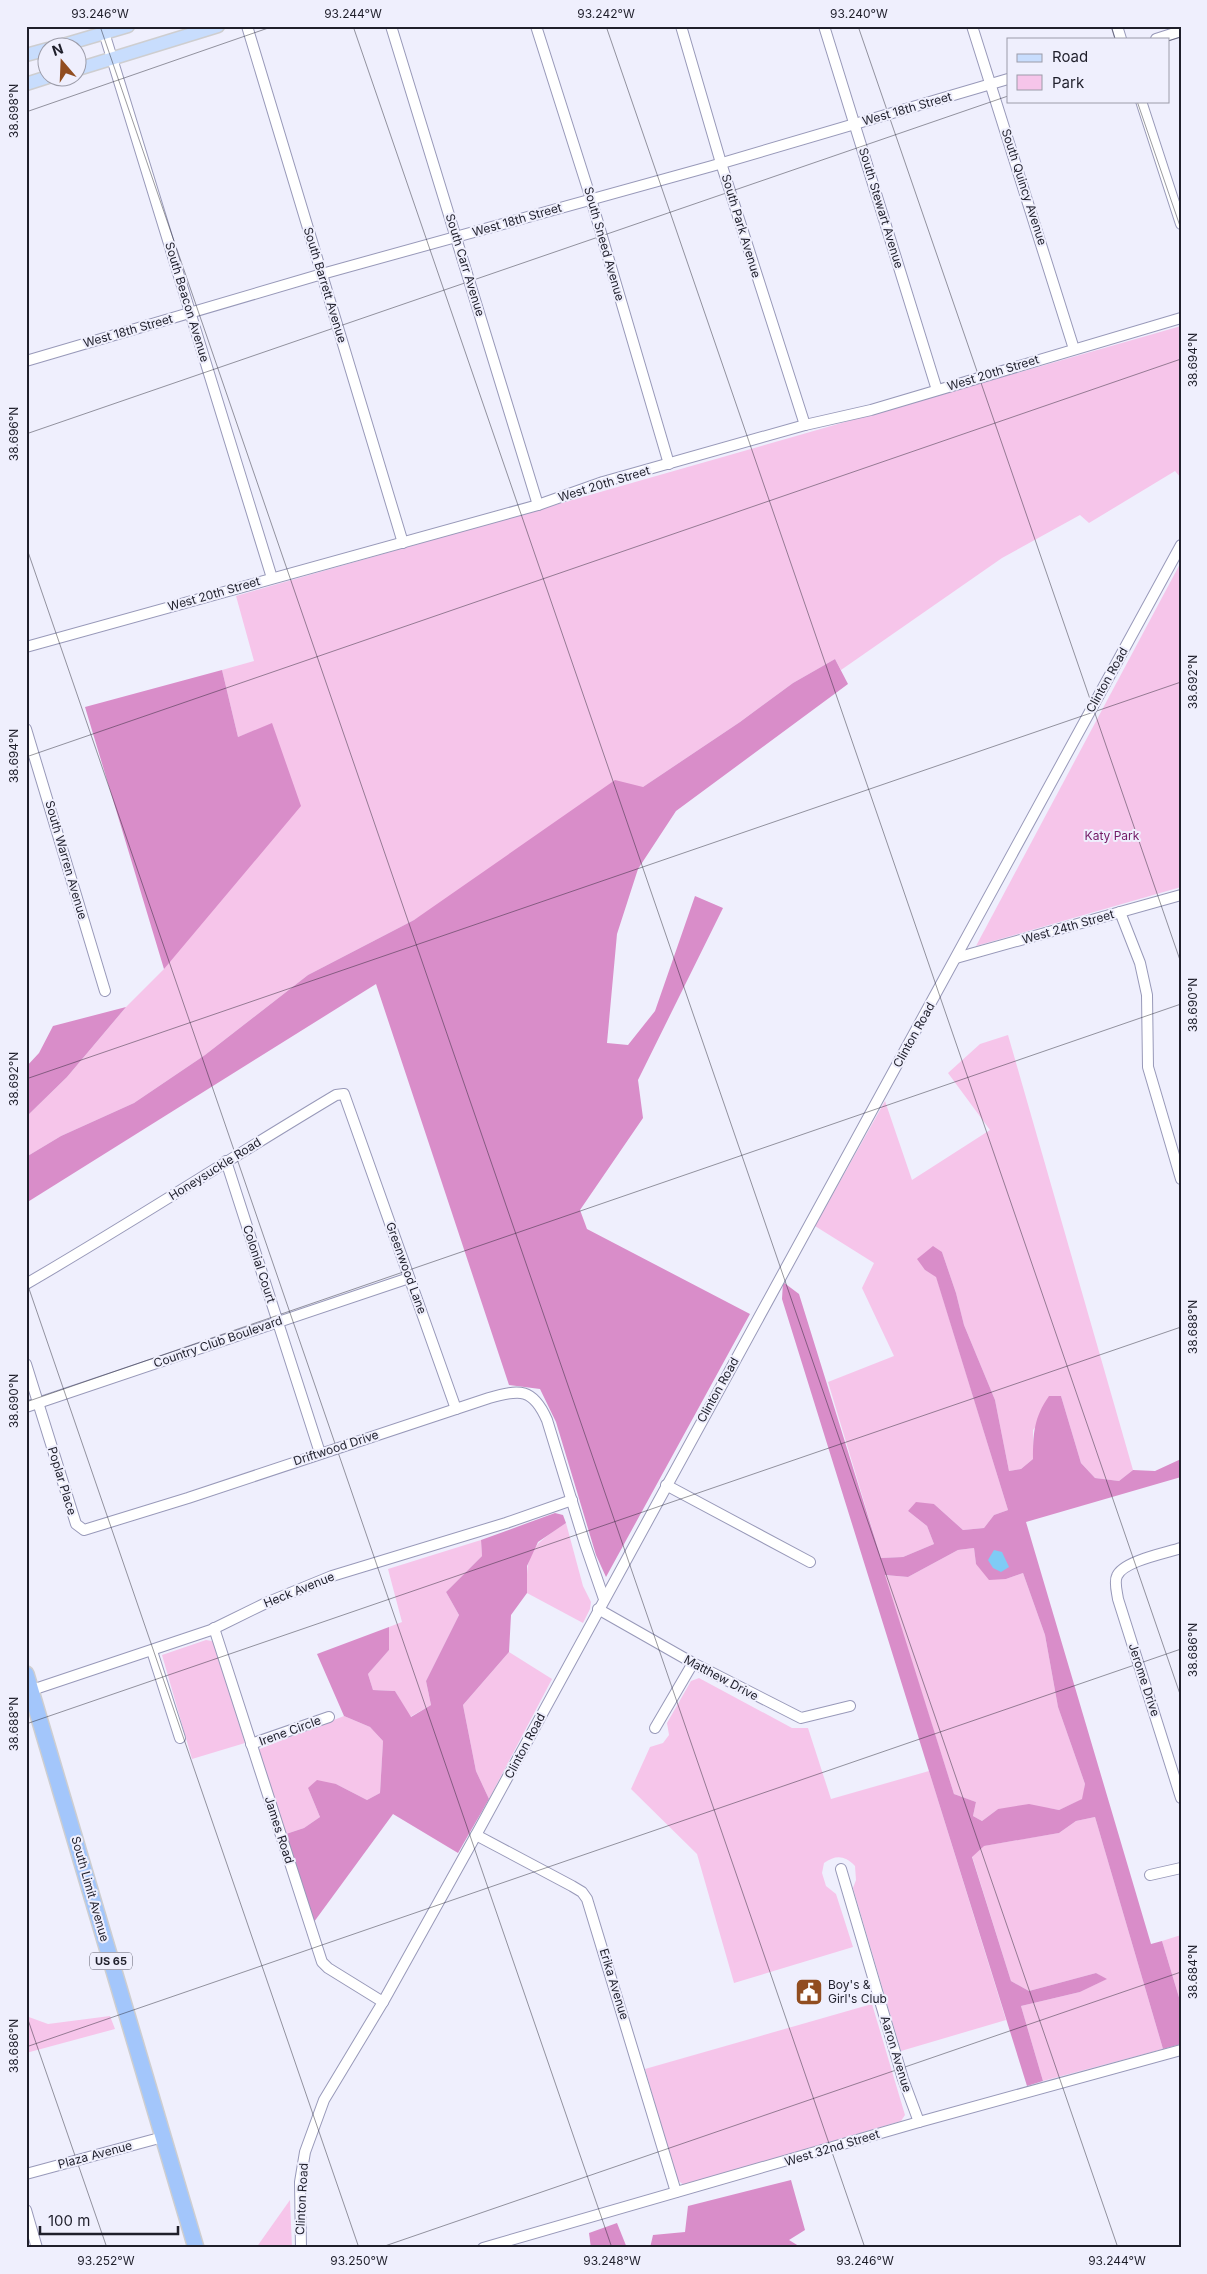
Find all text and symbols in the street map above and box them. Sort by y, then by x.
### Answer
text: 93.246°W [71,6,129,21]
text: 93.244°W [324,6,382,21]
text: 93.242°W [577,6,635,21]
text: 93.240°W [830,6,888,21]
north arrow [38,38,88,88]
legend [1007,38,1170,102]
text: N [50,39,65,59]
text: Road [1052,47,1088,66]
text: Park [1052,73,1085,92]
text: 38.698°N [6,84,21,138]
street label: West 18th Street [860,89,953,128]
street label: South Quincy Avenue [999,127,1050,247]
street label: South Stewart Avenue [856,146,907,270]
street label: South Park Avenue [719,172,764,280]
street label: South Sneed Avenue [581,185,628,303]
street label: West 18th Street [470,200,563,239]
street label: South Carr Avenue [443,212,488,318]
street label: South Barrett Avenue [301,225,350,344]
street label: South Beacon Avenue [162,240,213,364]
street label: West 18th Street [81,311,174,350]
text: 38.694°N [1185,333,1200,387]
street label: West 20th Street [945,351,1041,394]
text: 38.696°N [6,407,21,461]
street label: West 20th Street [556,462,652,505]
street label: West 20th Street [166,573,262,614]
street label: Clinton Road [1083,645,1131,715]
text: 38.692°N [1185,655,1200,709]
text: 38.694°N [6,729,21,783]
street label: South Warren Avenue [42,799,91,921]
park label: Katy Park [1085,828,1140,843]
street label: West 24th Street [1020,906,1116,947]
text: 38.690°N [1185,978,1200,1032]
street label: Clinton Road [890,1000,938,1070]
text: 38.692°N [6,1052,21,1106]
street label: Honeysuckle Road [166,1134,264,1203]
street label: Greenwood Lane [383,1220,430,1316]
street label: Colonial Court [240,1223,279,1305]
text: 38.688°N [1185,1300,1200,1354]
street label: Country Club Boulevard [151,1312,284,1371]
street label: Clinton Road [694,1355,742,1425]
text: 38.690°N [6,1374,21,1428]
street label: Driftwood Drive [291,1427,380,1468]
street label: Poplar Place [45,1445,80,1517]
street label: Heck Avenue [261,1569,336,1611]
text: 38.686°N [1185,1623,1200,1677]
street label: Jerome Drive [1126,1641,1163,1718]
street label: Matthew Drive [682,1652,761,1703]
text: 38.688°N [6,1697,21,1751]
street label: Clinton Road [501,1710,548,1781]
street label: Irene Circle [257,1712,323,1749]
street label: James Road [262,1794,297,1865]
street label: South Limit Avenue [68,1834,113,1943]
text: 38.684°N [1185,1945,1200,1999]
street label: Erika Avenue [597,1946,632,2021]
road number: US 65 [90,1952,132,1970]
public building icon: Boy's & Girl's Club [794,1977,824,2007]
place label: Boy's & Girl's Club [828,1977,887,2006]
street label: Aaron Avenue [878,2014,915,2094]
text: 38.686°N [6,2019,21,2073]
street label: West 32nd Street [783,2126,881,2169]
street label: Plaza Avenue [56,2137,134,2172]
street label: Clinton Road [292,2163,311,2235]
scale bar [40,2204,178,2236]
text: 100 m [48,2211,90,2230]
text: 93.252°W [77,2253,135,2268]
text: 93.250°W [330,2253,388,2268]
text: 93.248°W [583,2253,641,2268]
text: 93.246°W [836,2253,894,2268]
text: 93.244°W [1088,2253,1146,2268]

